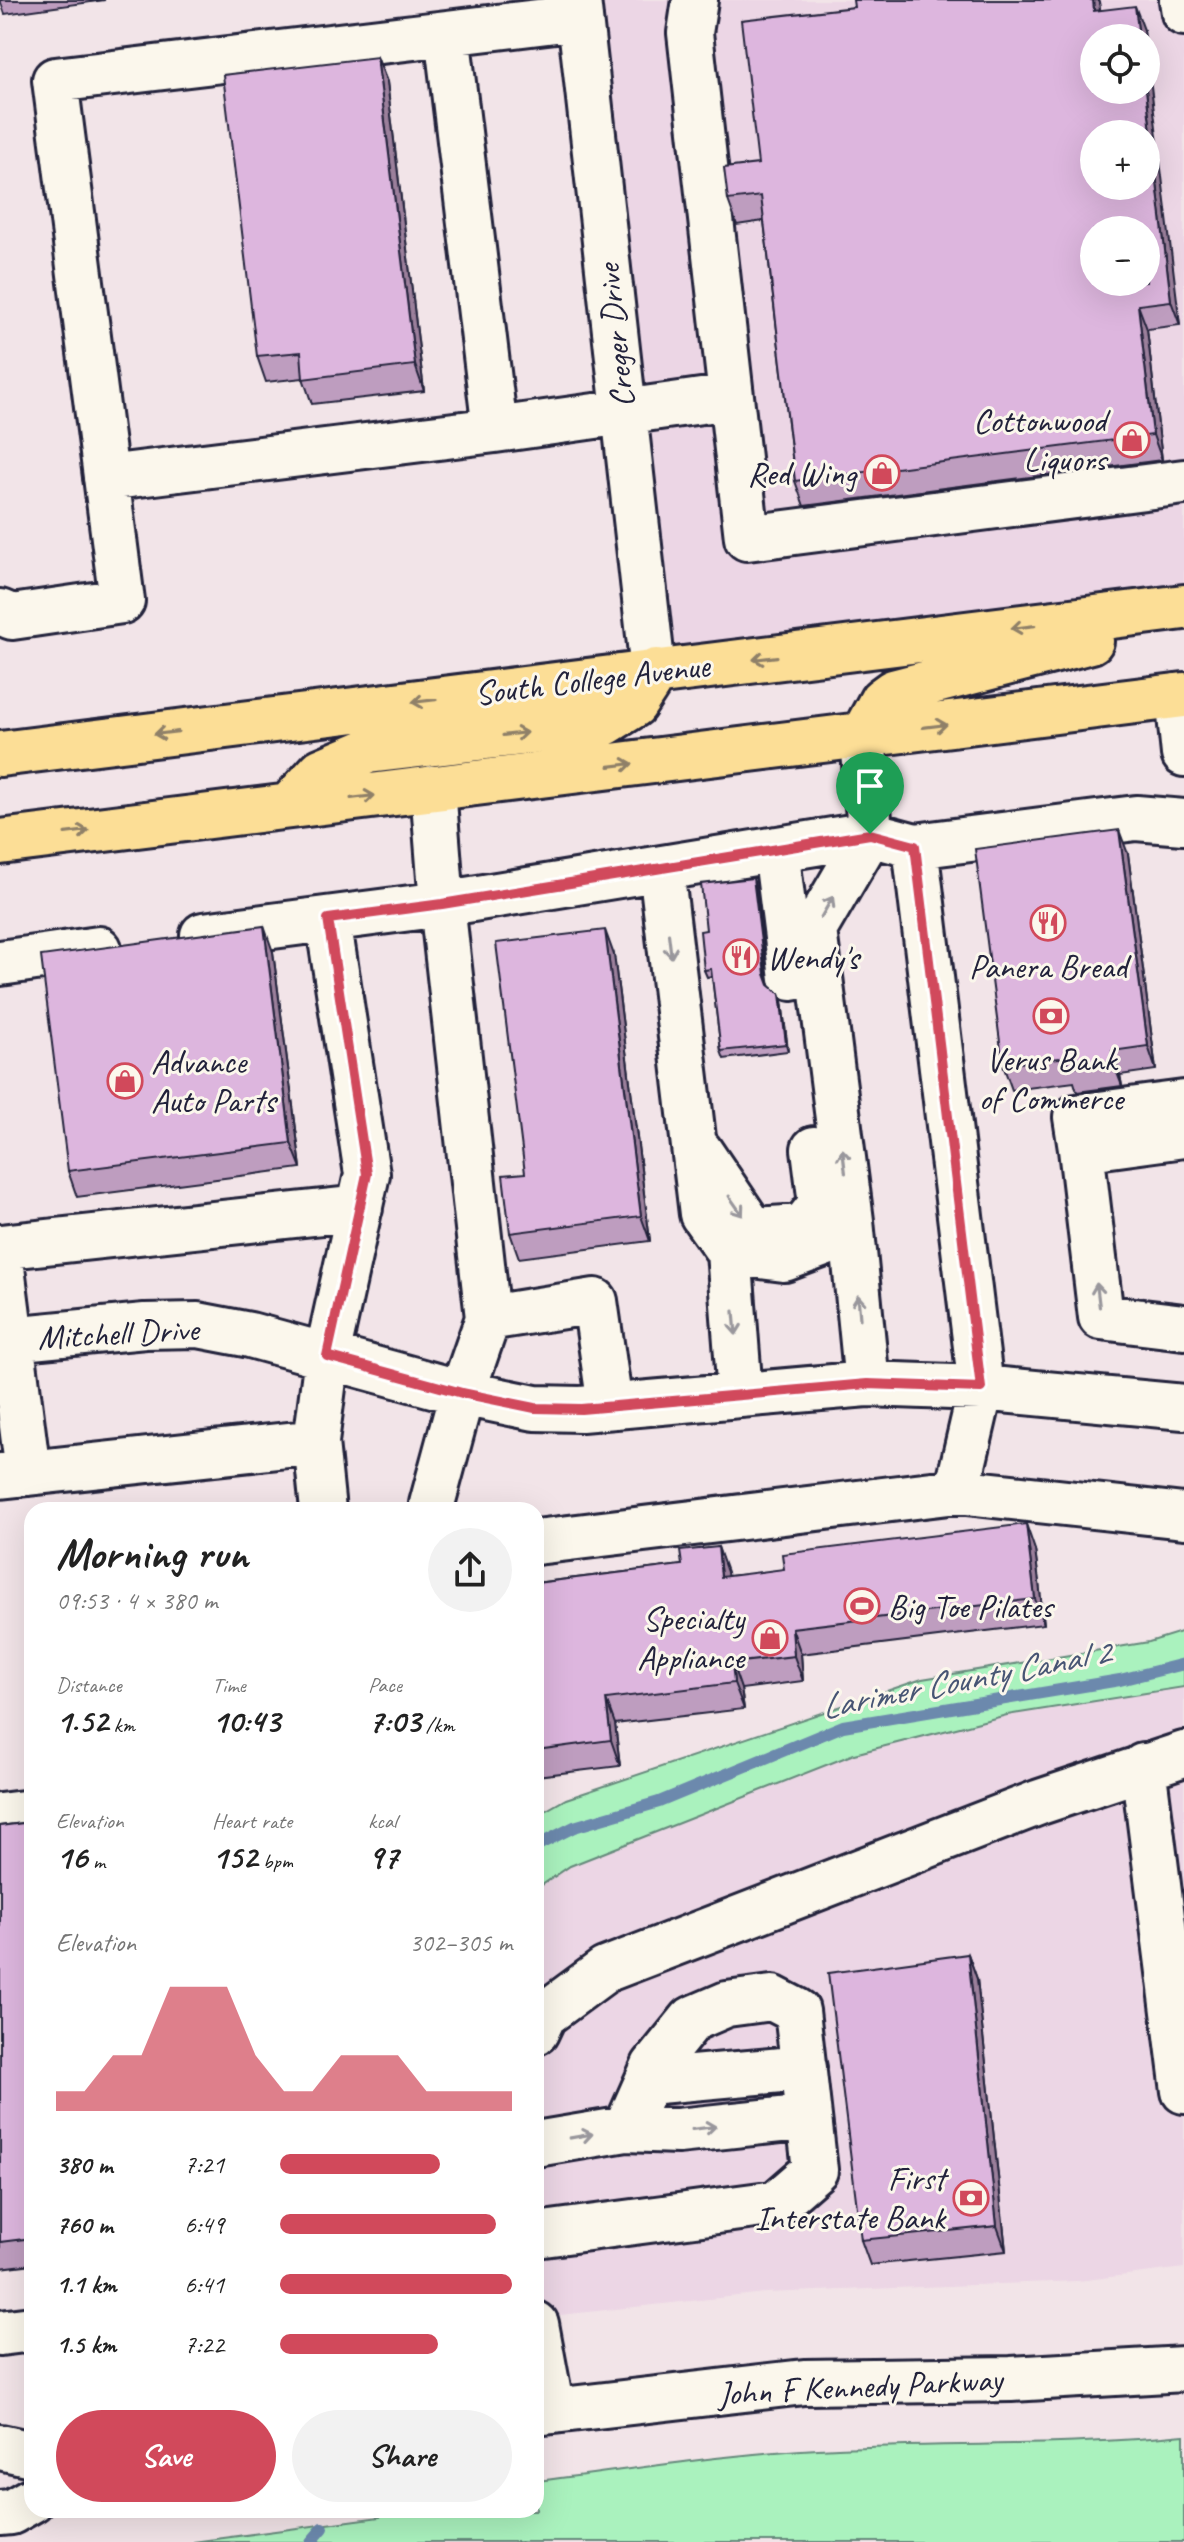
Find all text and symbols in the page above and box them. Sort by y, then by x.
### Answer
map controls [1080,24,1160,296]
button: locate [1080,24,1160,104]
button: + [1080,120,1160,200]
button: − [1080,216,1160,296]
street label: Creger Drive [586,259,644,410]
place label: Cottonwood Liquors [973,399,1112,481]
shop icon: Cottonwood Liquors [1113,421,1151,459]
place label: Red Wing [747,452,858,495]
shop icon: Red Wing [863,454,901,492]
one-way arrow [1010,619,1037,634]
street label: South College Avenue [472,643,714,715]
one-way arrow [753,651,778,666]
one-way arrow [411,693,438,708]
one-way arrow [922,718,947,733]
one-way arrow [153,726,180,741]
one-way arrow [501,726,528,741]
pin [836,752,904,834]
one-way arrow [608,757,633,772]
icon: arrive [848,764,892,808]
one-way arrow [350,789,375,804]
one-way arrow [64,825,90,840]
one-way arrow [819,896,835,919]
restaurant icon: Panera Bread [1029,904,1067,942]
one-way arrow [663,932,678,958]
place label: Wendy's [767,936,862,979]
restaurant icon: Wendy's [722,938,760,976]
place label: Panera Bread [969,945,1132,988]
bank icon: Verus Bank of Commerce [1032,997,1070,1035]
place label: Verus Bank of Commerce [979,1038,1126,1120]
place label: Advance Auto Parts [151,1040,279,1122]
shop icon: Advance Auto Parts [106,1062,144,1100]
one-way arrow [836,1149,851,1174]
one-way arrow [728,1195,744,1217]
one-way arrow [1091,1282,1106,1309]
one-way arrow [852,1294,867,1321]
street label: Mitchell Drive [36,1307,203,1359]
one-way arrow [727,1309,742,1336]
text: Morning run [56,1526,248,1581]
button: share [428,1528,512,1612]
text: 09:53 · 4 × 380 m [56,1584,217,1617]
place label: Big Toe Pilates [888,1585,1056,1628]
sports icon: Big Toe Pilates [843,1587,881,1625]
place label: Specialty Appliance [637,1597,746,1679]
shop icon: Specialty Appliance [751,1619,789,1657]
water label: Larimer County Canal 2 [817,1627,1119,1730]
text: Distance [56,1671,122,1699]
text: Time [212,1671,246,1699]
text: Pace [368,1671,402,1699]
text: 1.52 [56,1699,108,1742]
text: 10:43 [212,1699,280,1742]
text: 7:03 [368,1699,421,1742]
text: km [108,1711,135,1739]
text: /km [421,1711,455,1739]
text: Elevation [56,1807,124,1835]
text: Heart rate [212,1807,292,1835]
text: kcal [368,1807,397,1835]
text: 16 [56,1835,87,1878]
text: 152 [212,1835,257,1878]
text: 97 [368,1835,398,1878]
text: m [87,1847,105,1875]
text: bpm [257,1847,293,1875]
text: Elevation [56,1926,136,1959]
text: 302–305 m [409,1926,512,1959]
one-way arrow [690,2121,716,2136]
one-way arrow [568,2128,593,2143]
text: 380 m [56,2148,112,2181]
text: 7:21 [184,2148,224,2181]
place label: First Interstate Bank [755,2157,950,2239]
bank icon: First Interstate Bank [952,2179,990,2217]
text: 760 m [56,2208,113,2241]
text: 6:49 [184,2208,224,2241]
text: 1.1 km [56,2268,116,2301]
text: 6:41 [184,2268,224,2301]
text: 1.5 km [56,2328,116,2361]
text: 7:22 [184,2328,224,2361]
street label: John F Kennedy Parkway [715,2357,1006,2415]
button: Save [56,2410,276,2502]
button: Share [292,2410,512,2502]

